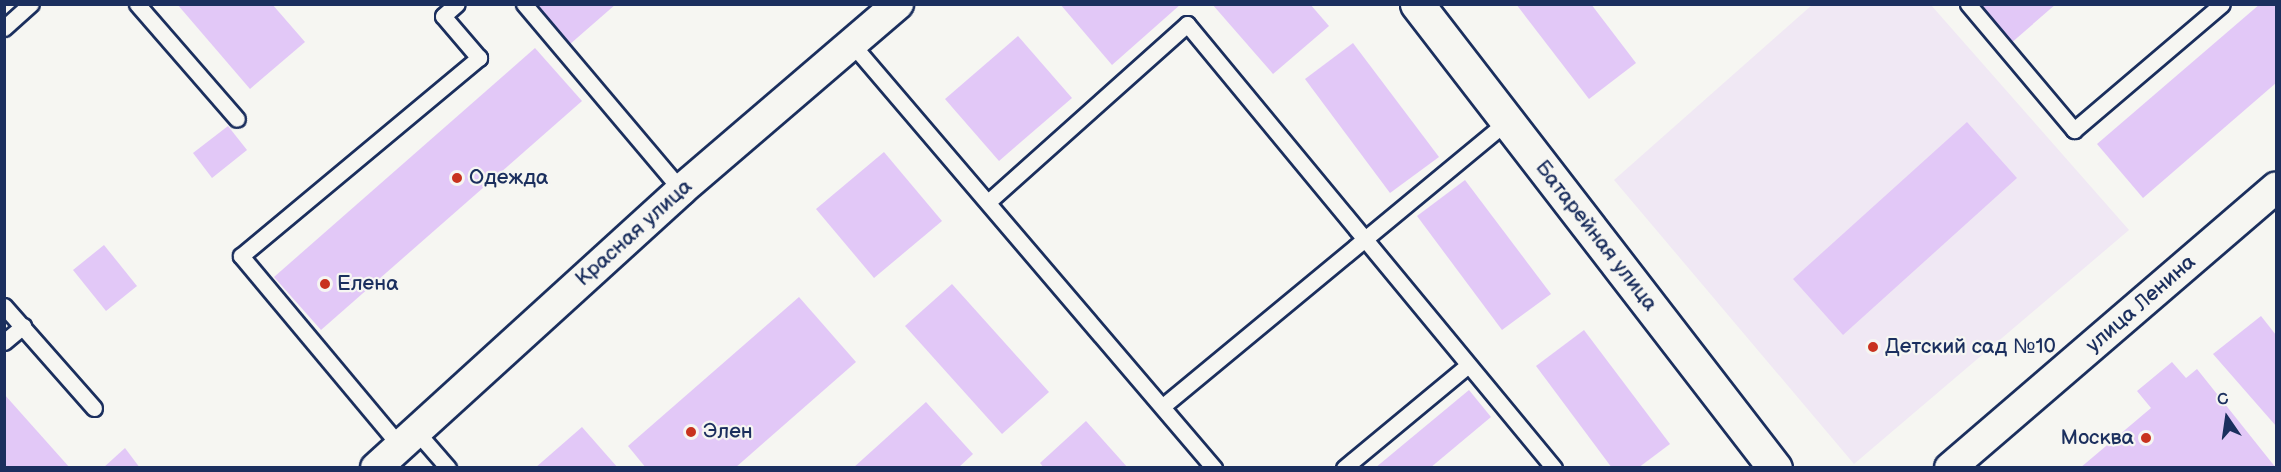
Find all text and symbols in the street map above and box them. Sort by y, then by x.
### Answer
street label: Батарейная улица [1529,156,1663,316]
place label: Одежда [469,165,548,191]
marker: Одежда [450,171,464,185]
street label: Красная улица [571,174,697,292]
street label: улица Ленина [2081,250,2201,358]
place label: Елена [337,271,399,297]
marker: Елена [318,277,332,291]
place label: Детский сад №10 [1885,334,2056,360]
marker: Детский сад №10 [1866,340,1880,354]
north arrow [2197,388,2257,448]
text: С [2215,389,2230,410]
place label: Элен [703,419,753,445]
marker: Элен [684,425,698,439]
place label: Москва [2061,425,2134,451]
marker: Москва [2139,431,2153,445]

